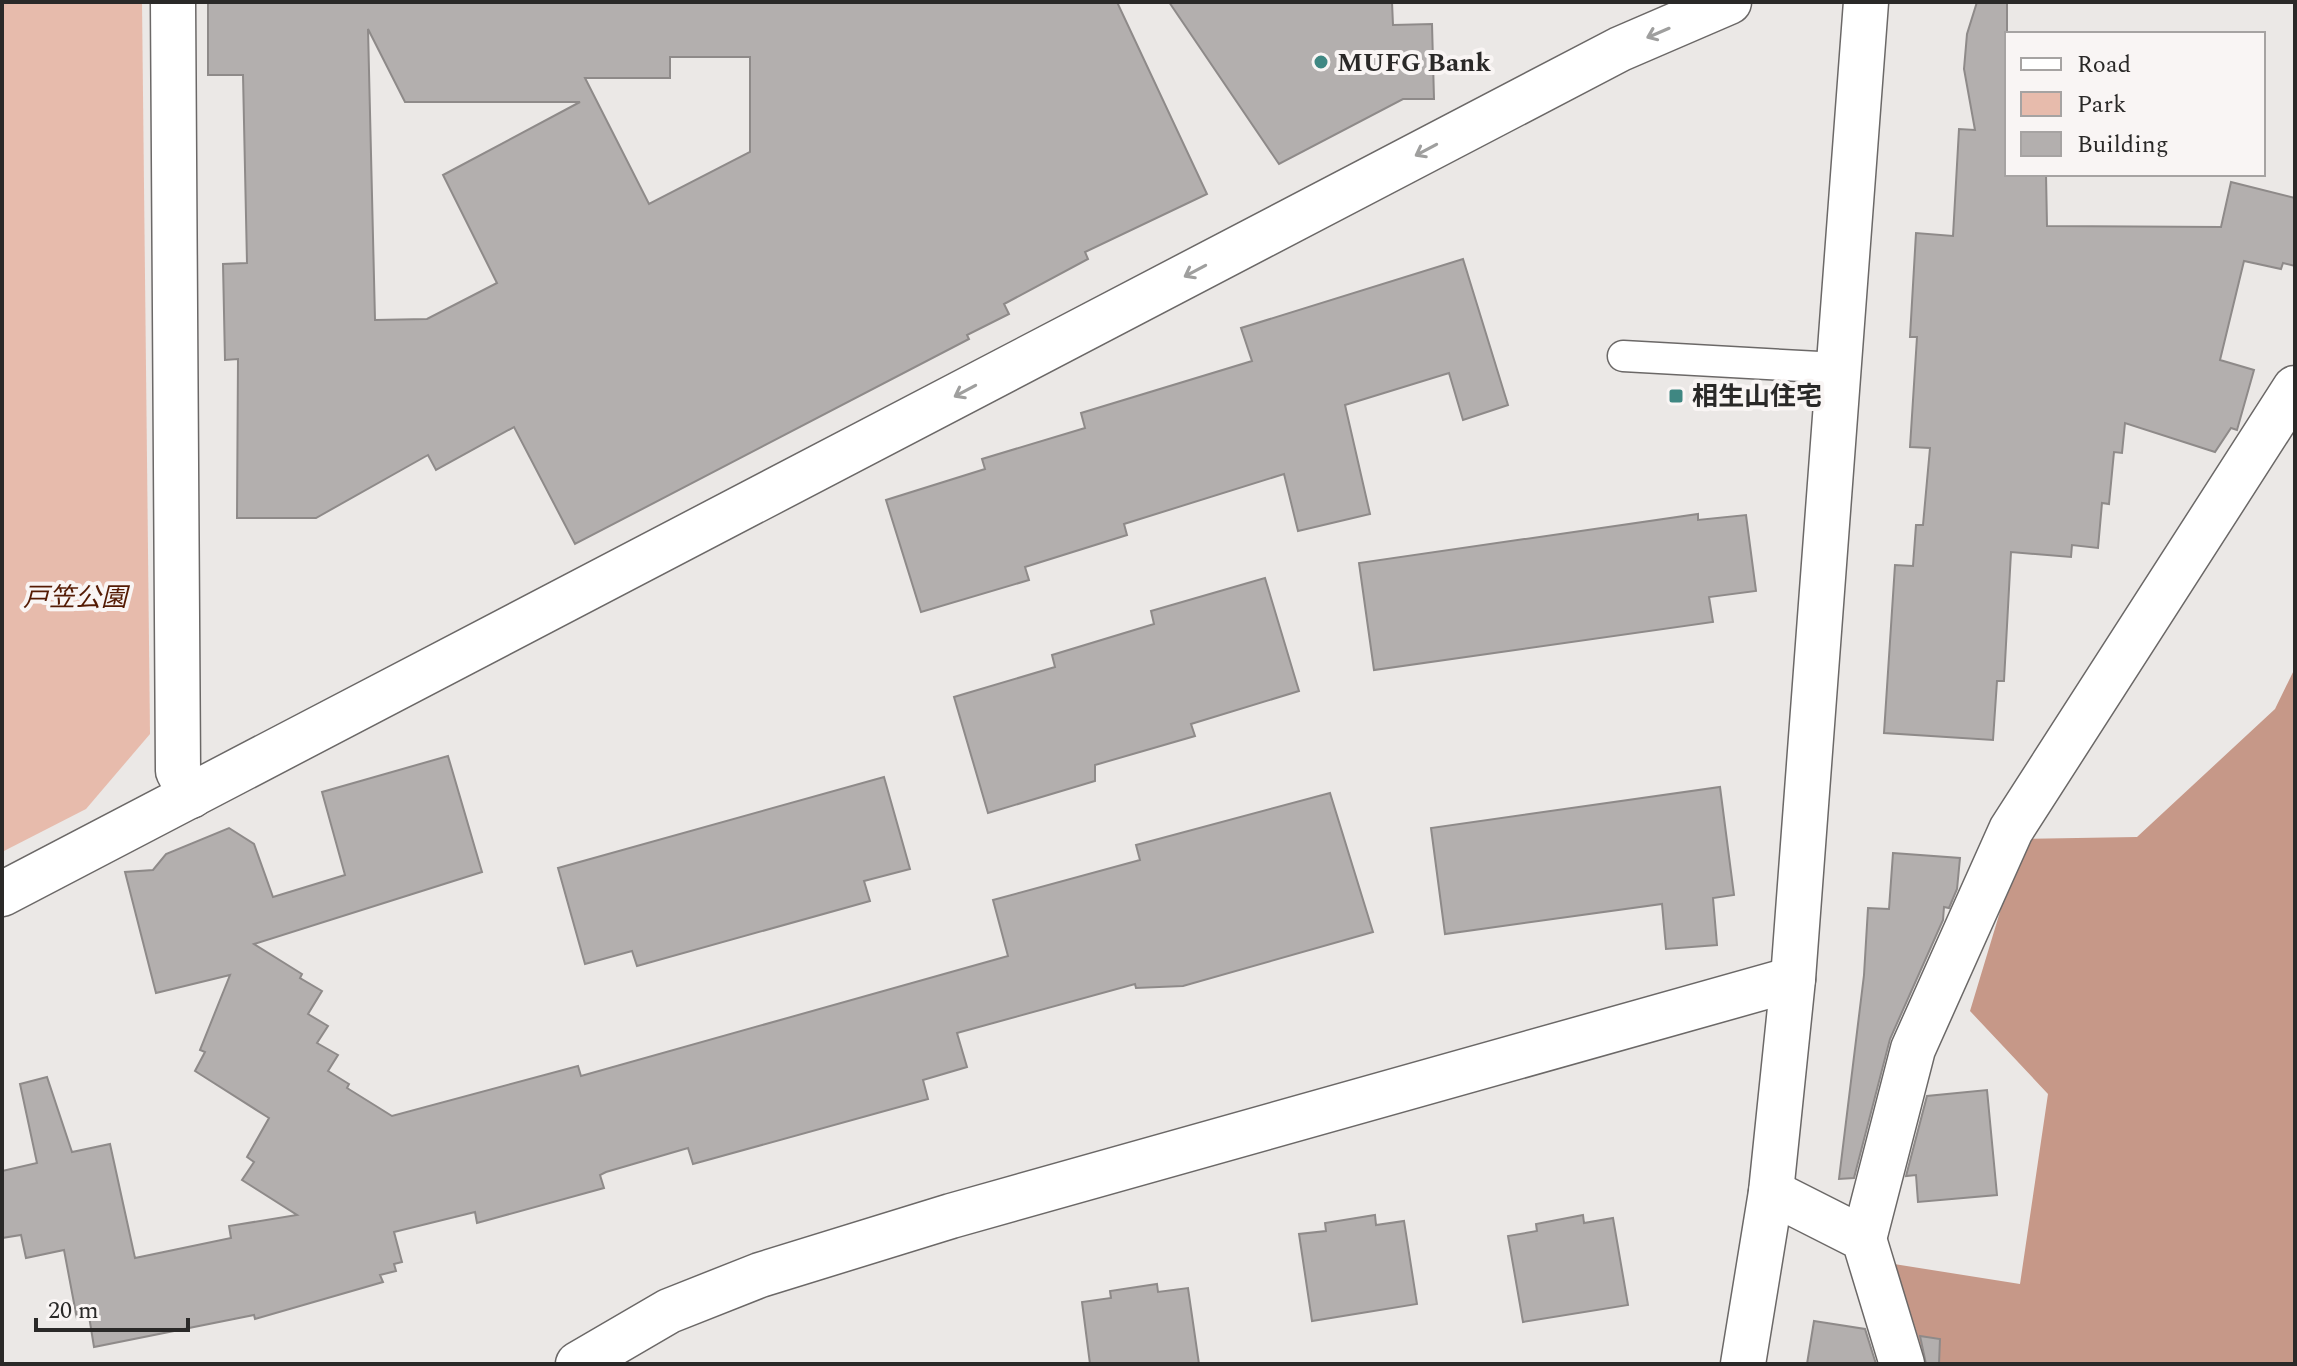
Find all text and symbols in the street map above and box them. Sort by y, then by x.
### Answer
one-way arrow [1646,26,1670,41]
legend [2005,32,2265,176]
place label: MUFG Bank [1337,43,1491,83]
text: Road [2077,47,2131,83]
marker: MUFG Bank [1312,53,1330,71]
text: Park [2077,87,2127,123]
text: Building [2077,127,2169,163]
one-way arrow [1414,143,1438,159]
one-way arrow [1184,263,1208,279]
place label: 相生山住宅 [1692,377,1822,417]
one-way arrow [954,384,977,400]
marker: 相生山住宅 [1667,387,1685,405]
park label: 戸笠公園 [23,578,131,618]
scale bar [36,1282,188,1332]
text: 20 m [48,1293,99,1329]

